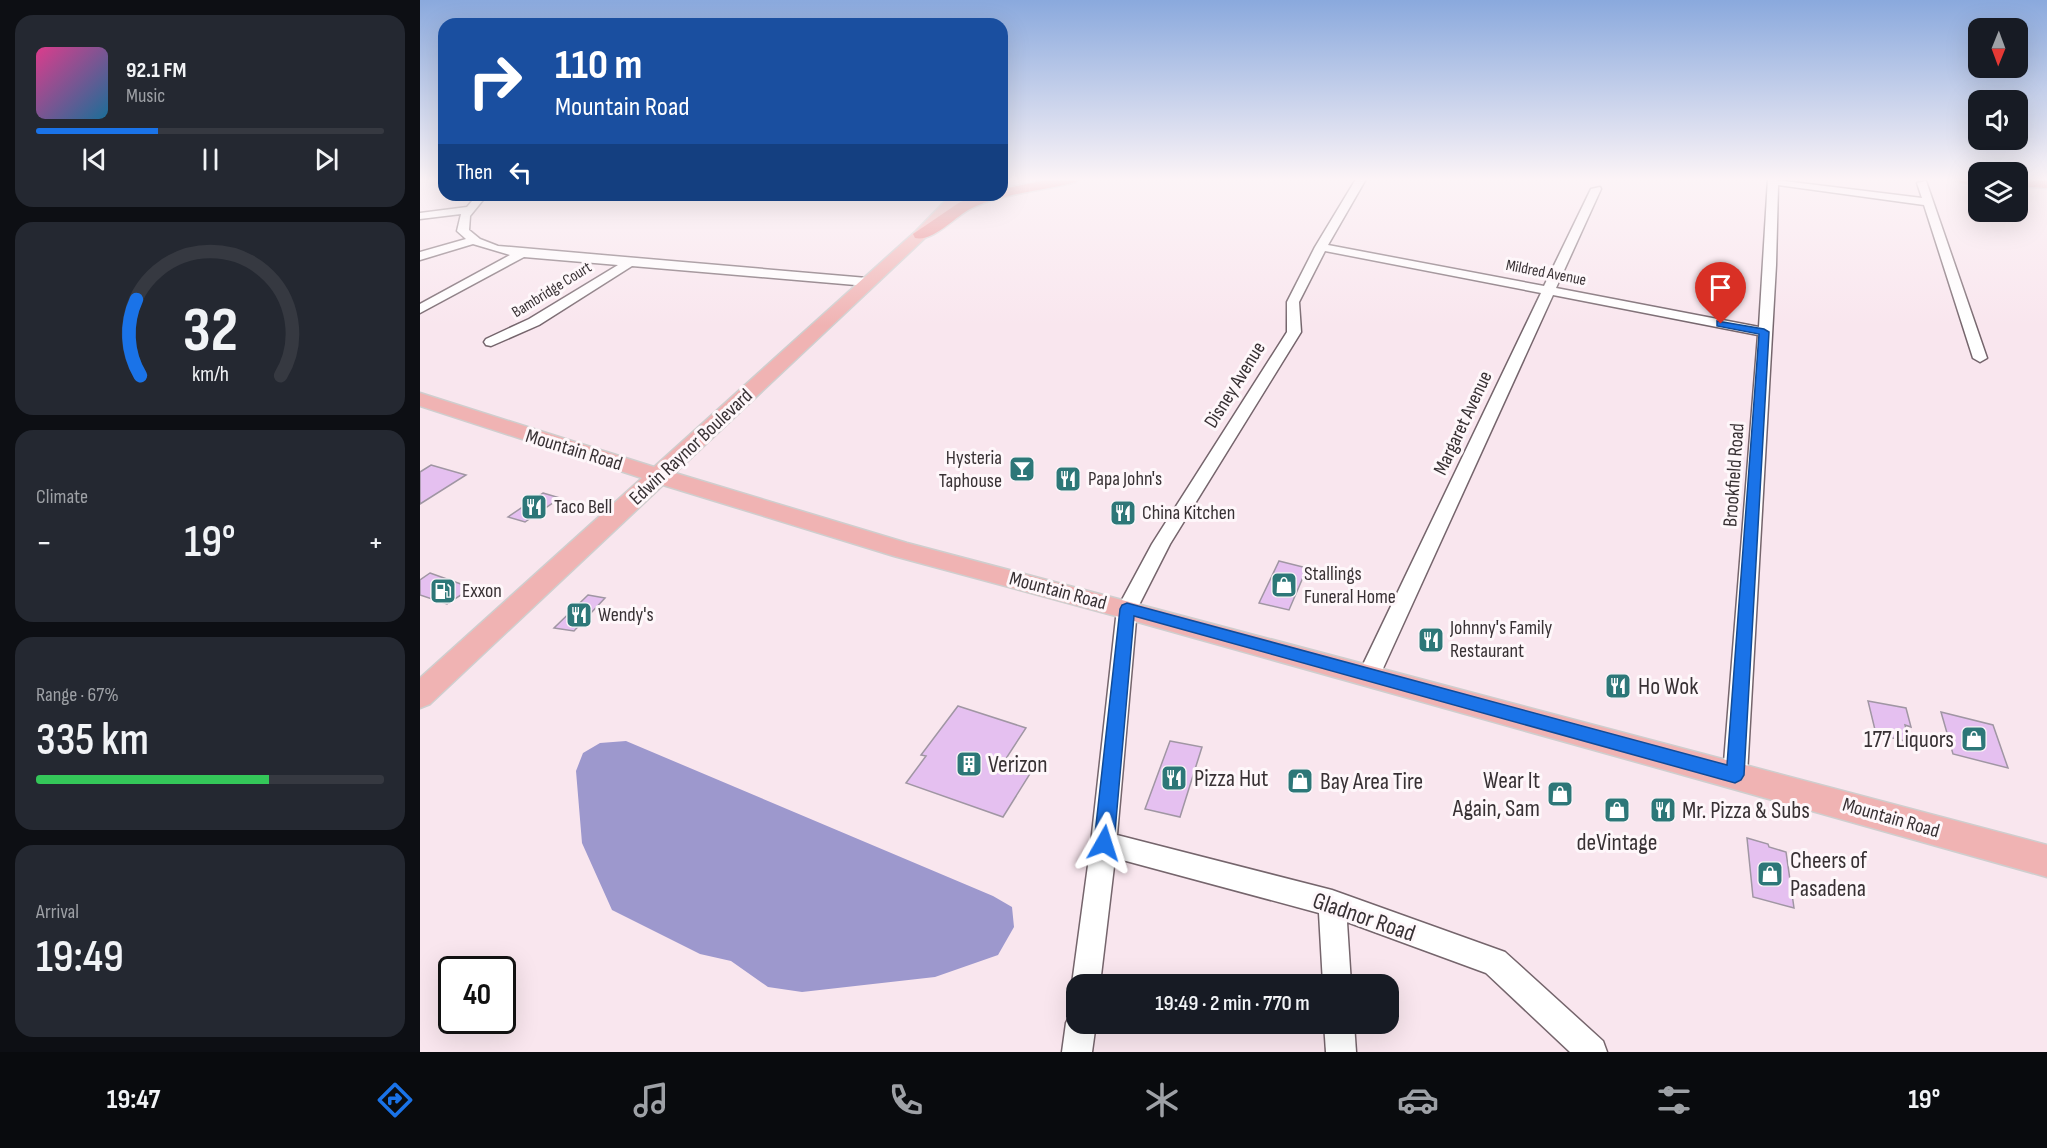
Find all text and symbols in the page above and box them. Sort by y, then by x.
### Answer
north arrow [1968,18,2028,78]
map controls [1968,18,2028,222]
text: 110 m [555,40,642,91]
icon: right [456,42,534,120]
text: 92.1 FM [126,57,186,84]
text: Music [126,84,165,108]
button: sound [1968,90,2028,150]
text: Mountain Road [555,91,690,123]
icon: previous [78,143,111,176]
icon: pause [194,143,227,176]
icon: next [310,143,343,176]
icon: left [504,156,537,189]
text: Then [456,159,492,186]
button: layers [1968,162,2028,222]
street label: Mildred Avenue [1504,256,1588,290]
street label: Bambridge Court [509,258,595,322]
pin [1695,262,1746,324]
icon: arrive [1704,271,1737,304]
text: 32 [182,294,238,369]
street label: Disney Avenue [1199,338,1271,432]
text: km/h [191,362,229,387]
street label: Margaret Avenue [1429,367,1497,479]
street label: Edwin Raynor Boulevard [625,384,757,510]
street label: Brookfield Road [1718,422,1750,528]
street label: Mountain Road [523,424,625,476]
place label: Hysteria Taphouse [939,446,1002,493]
bar icon: Hysteria Taphouse [1007,454,1037,484]
restaurant icon: Papa John's [1053,464,1083,494]
place label: Papa John's [1088,467,1162,491]
text: Climate [36,485,88,509]
restaurant icon: Taco Bell [519,492,549,522]
place label: Taco Bell [554,495,612,519]
restaurant icon: China Kitchen [1108,498,1138,528]
place label: China Kitchen [1142,501,1235,525]
text: 19° [184,515,236,570]
text: − [36,523,52,563]
text: + [368,523,384,563]
place label: Stallings Funeral Home [1304,562,1396,609]
street label: Mountain Road [1007,567,1109,615]
shop icon: Stallings Funeral Home [1269,570,1299,600]
fuel station icon: Exxon [428,576,458,606]
place label: Exxon [462,579,502,603]
restaurant icon: Wendy's [564,600,594,630]
place label: Wendy's [598,603,654,627]
place label: Johnny's Family Restaurant [1449,616,1552,663]
restaurant icon: Johnny's Family Restaurant [1416,625,1446,655]
restaurant icon: Ho Wok [1603,671,1633,701]
place label: Ho Wok [1638,672,1698,701]
text: Range · 67% [36,683,119,707]
text: 335 km [36,713,149,768]
shop icon: 177 Liquors [1959,724,1989,754]
place label: 177 Liquors [1864,725,1954,754]
building icon: Verizon [954,749,984,779]
place label: Verizon [988,750,1048,779]
restaurant icon: Pizza Hut [1159,763,1189,793]
place label: Pizza Hut [1194,764,1268,793]
shop icon: Bay Area Tire [1285,766,1315,796]
place label: Wear It Again, Sam [1452,766,1540,823]
place label: Bay Area Tire [1320,767,1423,796]
shop icon: Wear It Again, Sam [1545,779,1575,809]
street label: Mountain Road [1840,793,1942,843]
shop icon: deVintage [1602,795,1632,825]
restaurant icon: Mr. Pizza & Subs [1648,795,1678,825]
place label: Mr. Pizza & Subs [1682,796,1810,825]
position arrow [1072,811,1136,875]
place label: deVintage [1577,828,1657,857]
place label: Cheers of Pasadena [1790,846,1868,903]
shop icon: Cheers of Pasadena [1755,859,1785,889]
street label: Gladnor Road [1309,886,1419,948]
text: Arrival [36,900,79,924]
text: 19:49 [36,930,124,985]
speed limit sign: 40 [438,956,516,1034]
text: 19:49 · 2 min · 770 m [1155,990,1310,1017]
icon: directions [374,1079,416,1121]
icon: music [630,1079,672,1121]
icon: phone [885,1079,927,1121]
icon: climate [1141,1079,1183,1121]
icon: car [1397,1079,1439,1121]
icon: filters [1653,1079,1695,1121]
text: 19:47 [107,1084,160,1116]
text: 19° [1908,1084,1940,1116]

